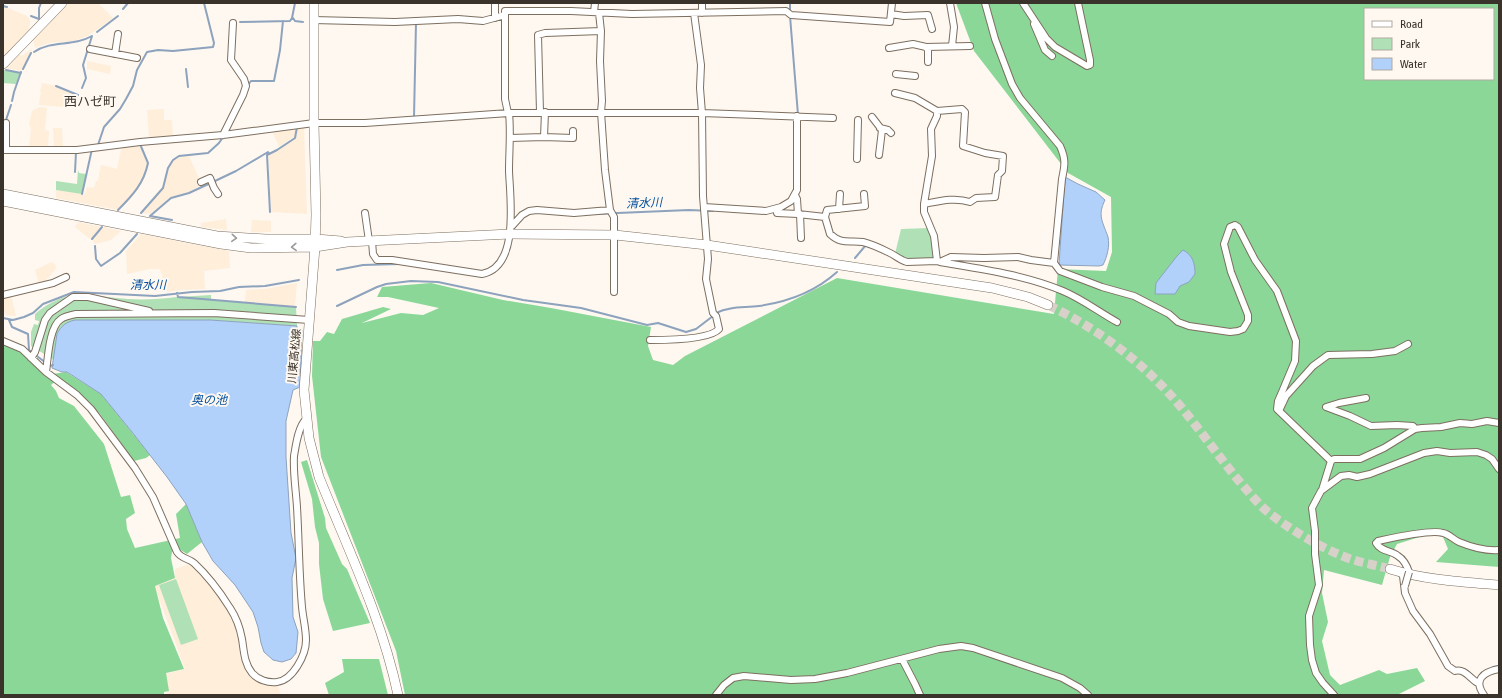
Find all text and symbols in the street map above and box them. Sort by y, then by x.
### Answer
legend [1364,8,1494,80]
text: Road [1400,17,1423,31]
text: Park [1400,37,1421,51]
text: Water [1400,57,1427,71]
district label: 西ハゼ町 [64,94,116,109]
water label: 清水川 [626,195,664,211]
one-way arrow [231,233,237,242]
one-way arrow [291,243,297,251]
water label: 清水川 [130,278,168,292]
street label: 川東高松線 [286,328,302,384]
water label: 奥の池 [191,393,228,407]

